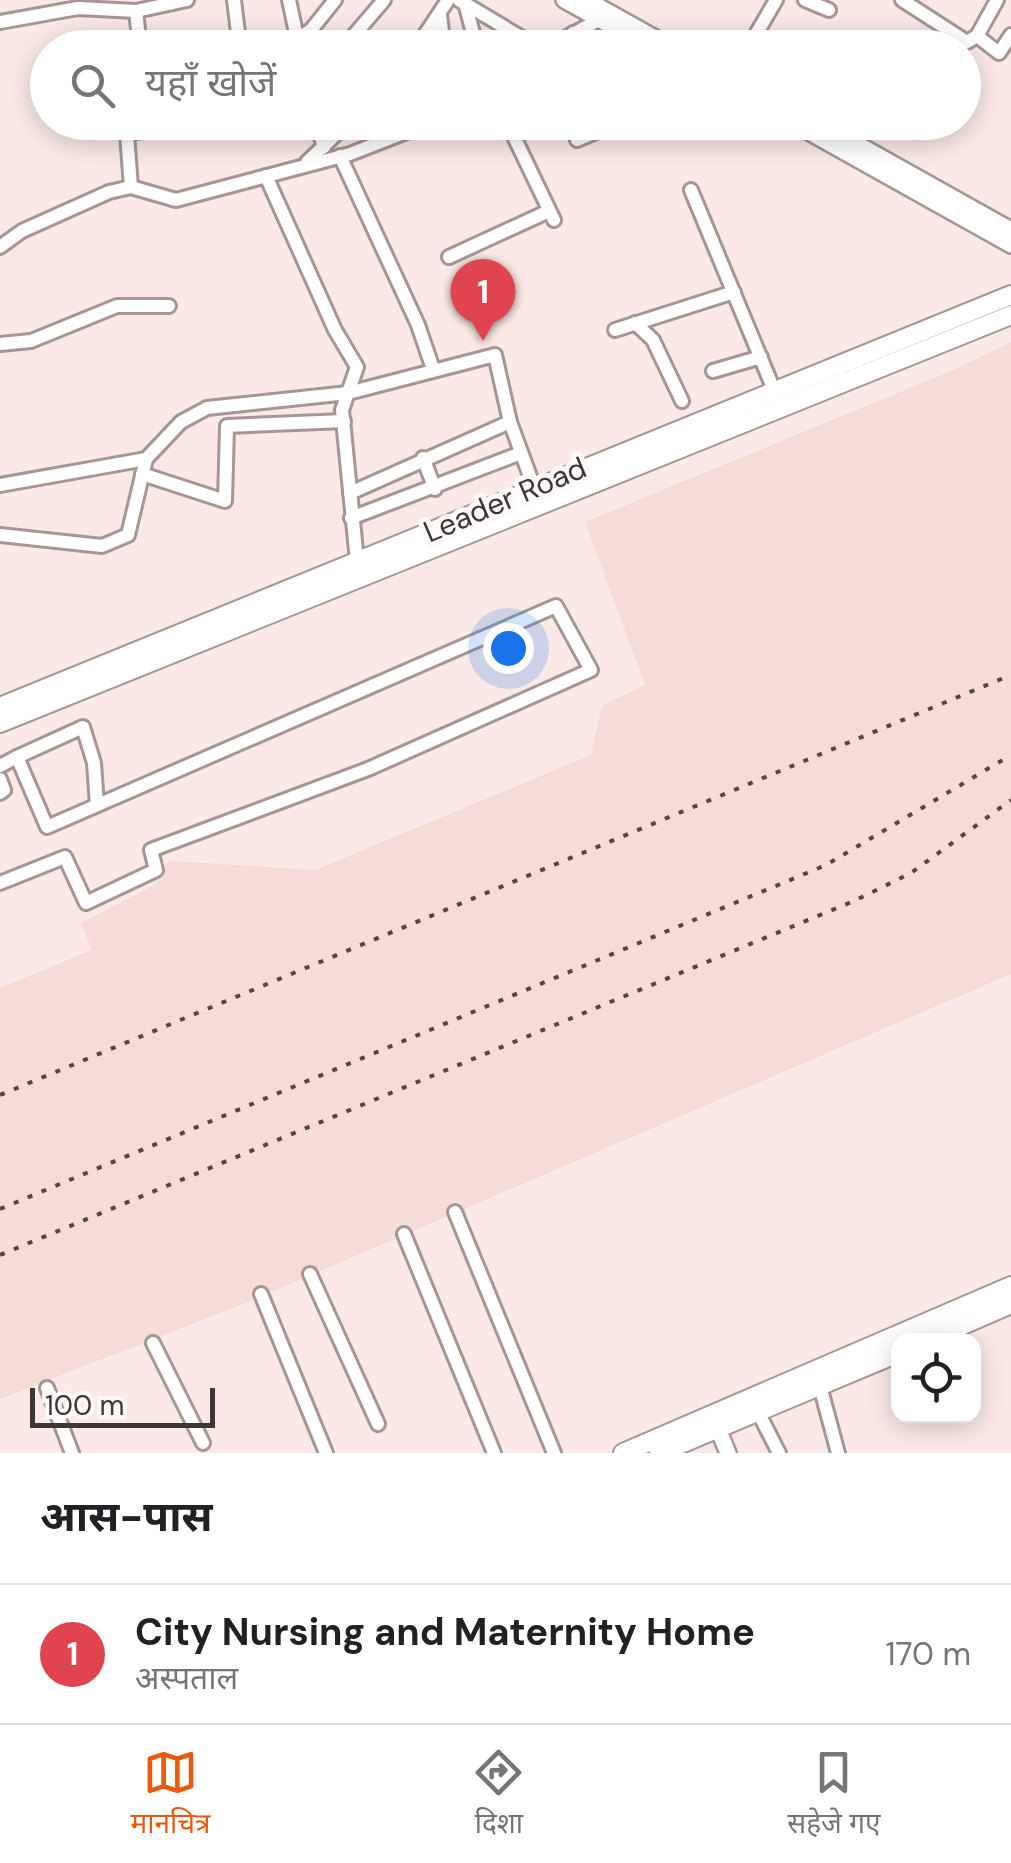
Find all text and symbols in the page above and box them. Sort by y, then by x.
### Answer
search box [30,30,981,140]
icon: search [65,58,120,113]
text: यहाँ खोजें [145,58,276,108]
pin: 1 [450,258,516,341]
street label: Leader Road [417,448,592,551]
your location [483,623,534,674]
map controls [891,1333,981,1423]
button: locate [891,1333,981,1423]
scale bar [30,1383,215,1428]
text: 100 m [45,1387,124,1424]
text: आस-पास [40,1489,213,1544]
text: City Nursing and Maternity Home [135,1607,755,1657]
text: 1 [67,1633,78,1675]
text: 170 m [885,1633,971,1675]
text: अस्पताल [135,1657,238,1699]
tab: मानचित्र [130,1745,210,1844]
tab: दिशा [471,1745,526,1844]
tab: सहेजे गए [787,1745,881,1844]

